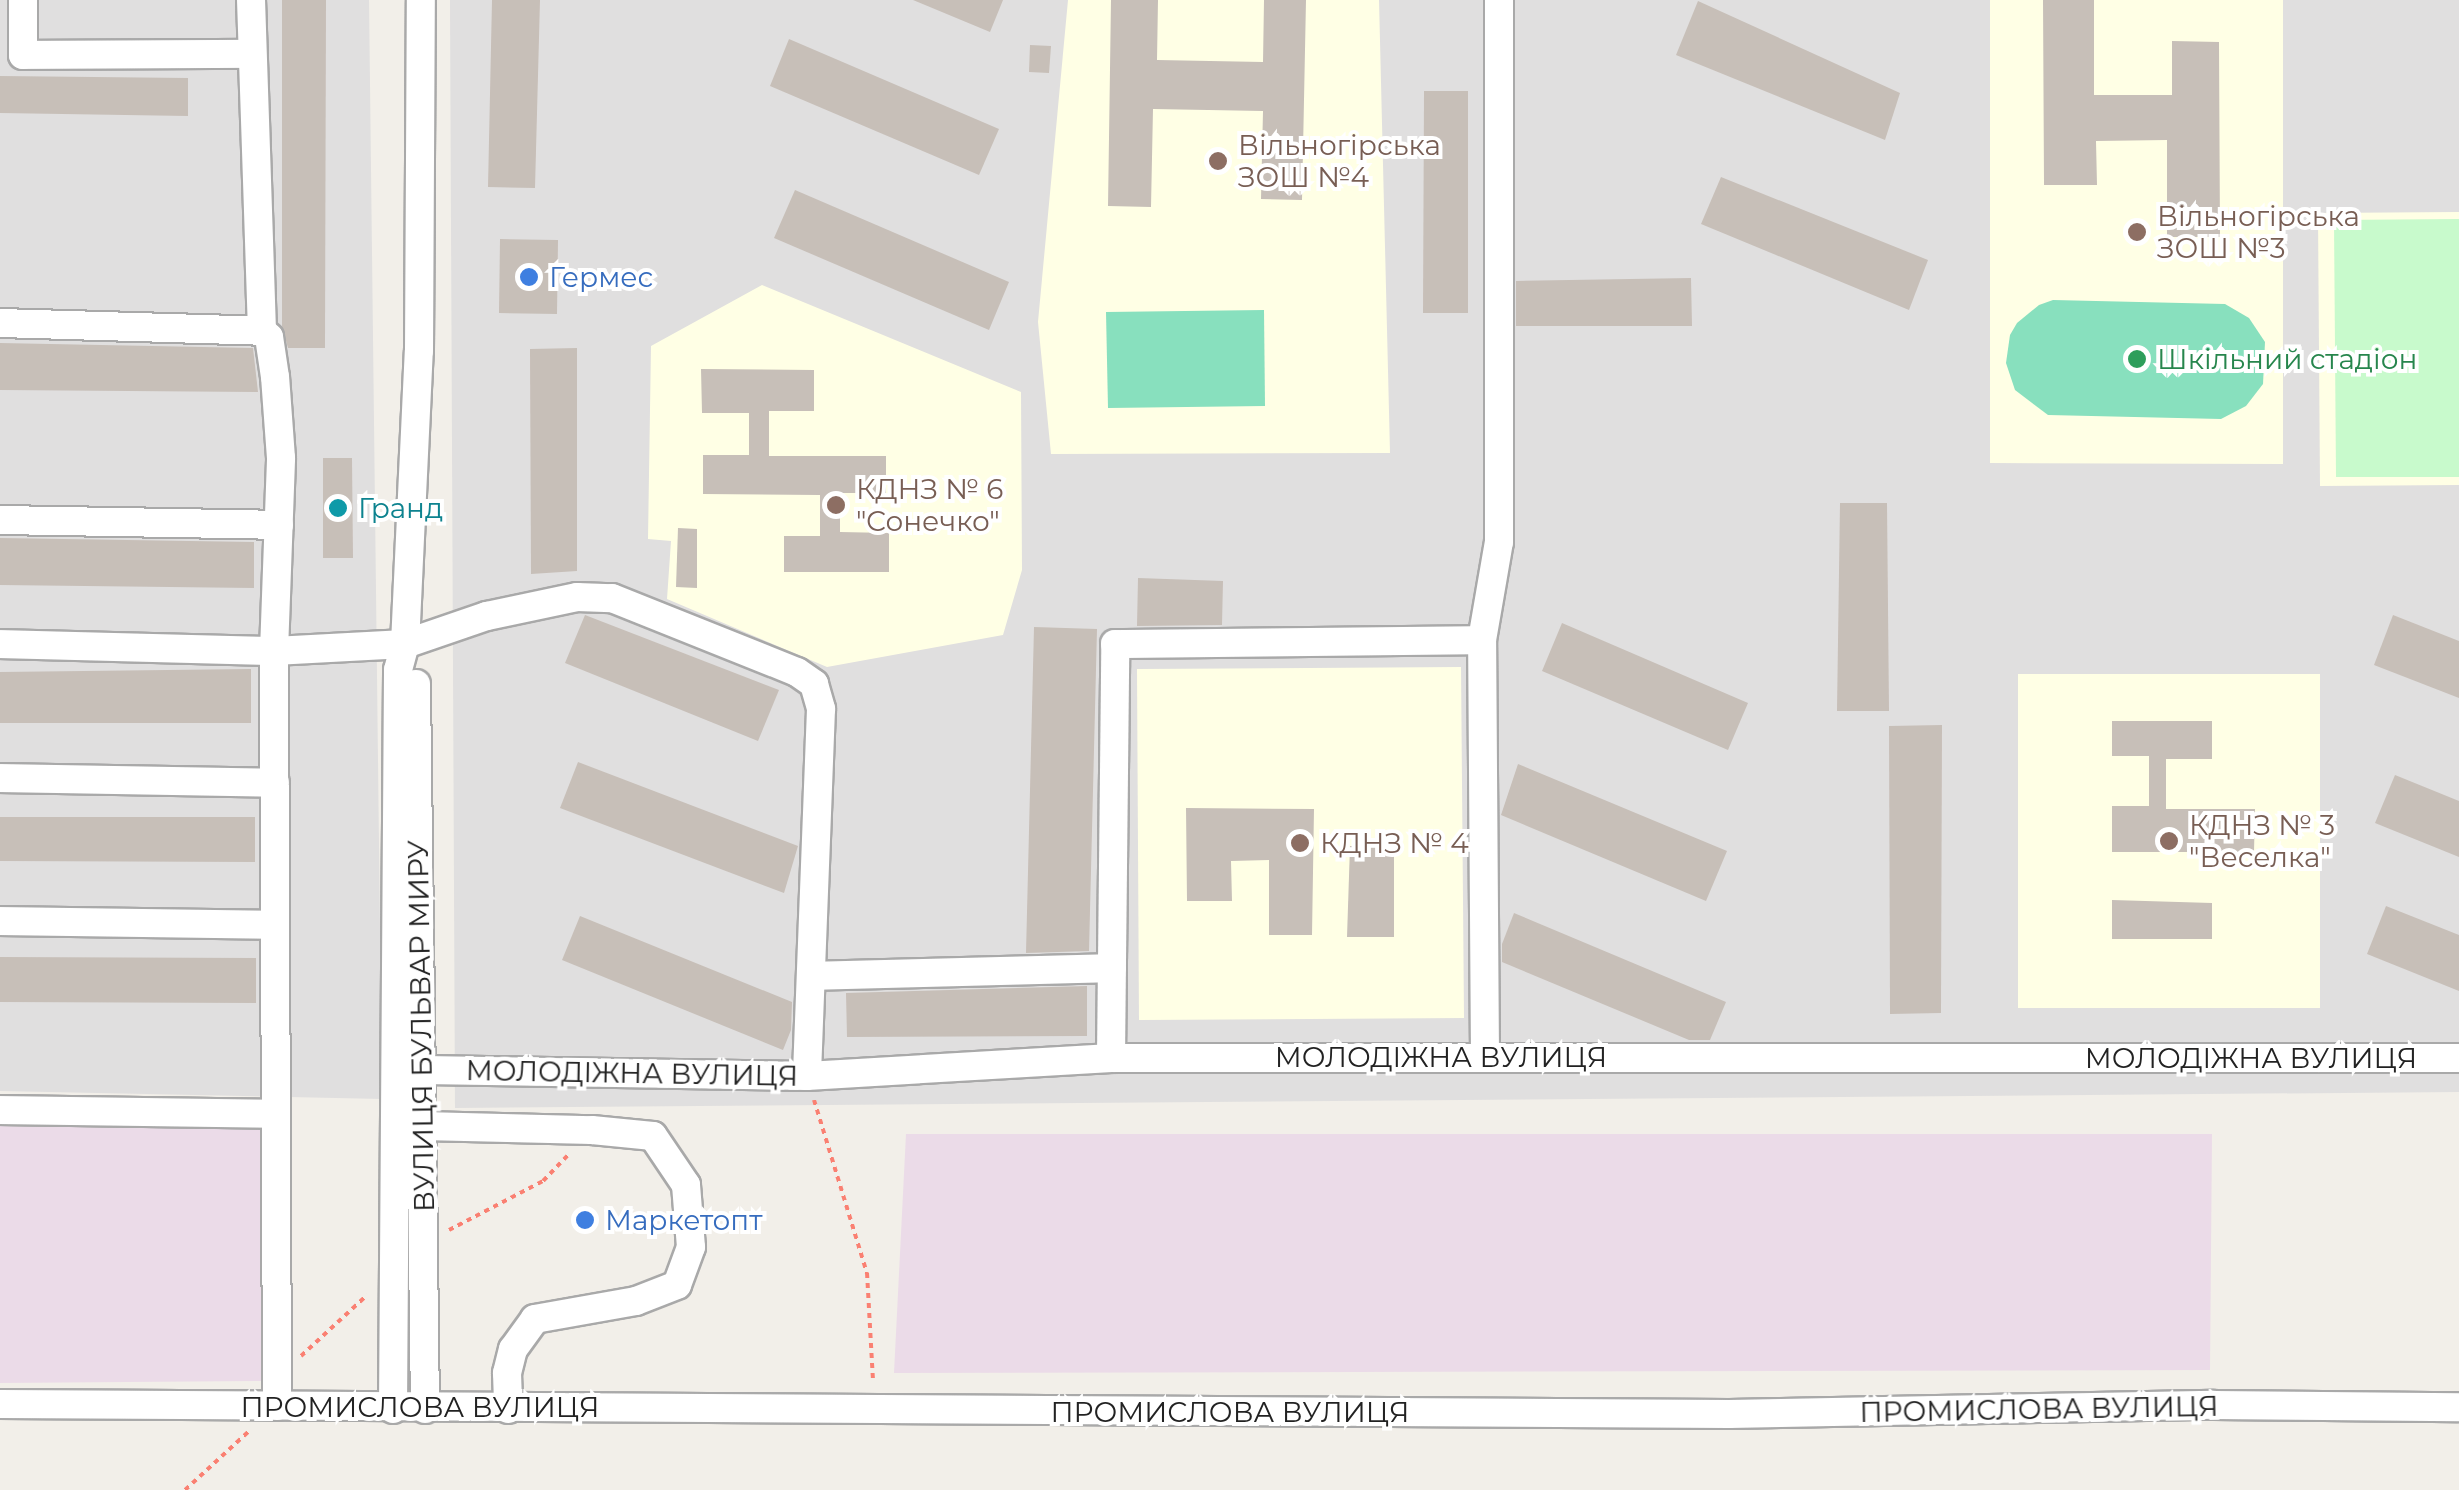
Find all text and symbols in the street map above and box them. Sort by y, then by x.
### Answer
place label: Вільногірська ЗОШ №4 [1238,128,1441,194]
marker: Вільногірська ЗОШ №4 [1207,150,1229,172]
place label: Вільногірська ЗОШ №3 [2157,199,2360,265]
marker: Вільногірська ЗОШ №3 [2126,221,2148,243]
place label: Гермес [549,260,653,294]
marker: Гермес [518,266,540,288]
place label: Шкільний стадіон [2157,342,2417,376]
marker: Шкільний стадіон [2126,348,2148,370]
place label: КДНЗ № 6 "Сонечко" [856,472,1003,538]
place label: Гранд [358,491,443,525]
marker: КДНЗ № 6 "Сонечко" [825,494,847,516]
marker: Гранд [327,497,349,519]
place label: КДНЗ № 3 "Веселка" [2189,808,2335,874]
place label: КДНЗ № 4 [1320,826,1469,860]
marker: КДНЗ № 3 "Веселка" [2158,830,2180,852]
marker: КДНЗ № 4 [1289,832,1311,854]
street label: ВУЛИЦЯ БУЛЬВАР МИРУ [401,840,441,1212]
street label: МОЛОДІЖНА ВУЛИЦЯ [1275,1040,1607,1074]
street label: МОЛОДІЖНА ВУЛИЦЯ [2085,1041,2417,1075]
street label: МОЛОДІЖНА ВУЛИЦЯ [465,1053,799,1093]
place label: Маркетопт [605,1203,762,1237]
marker: Маркетопт [574,1209,596,1231]
street label: ПРОМИСЛОВА ВУЛИЦЯ [1859,1389,2219,1429]
street label: ПРОМИСЛОВА ВУЛИЦЯ [241,1390,599,1424]
street label: ПРОМИСЛОВА ВУЛИЦЯ [1051,1395,1409,1429]

